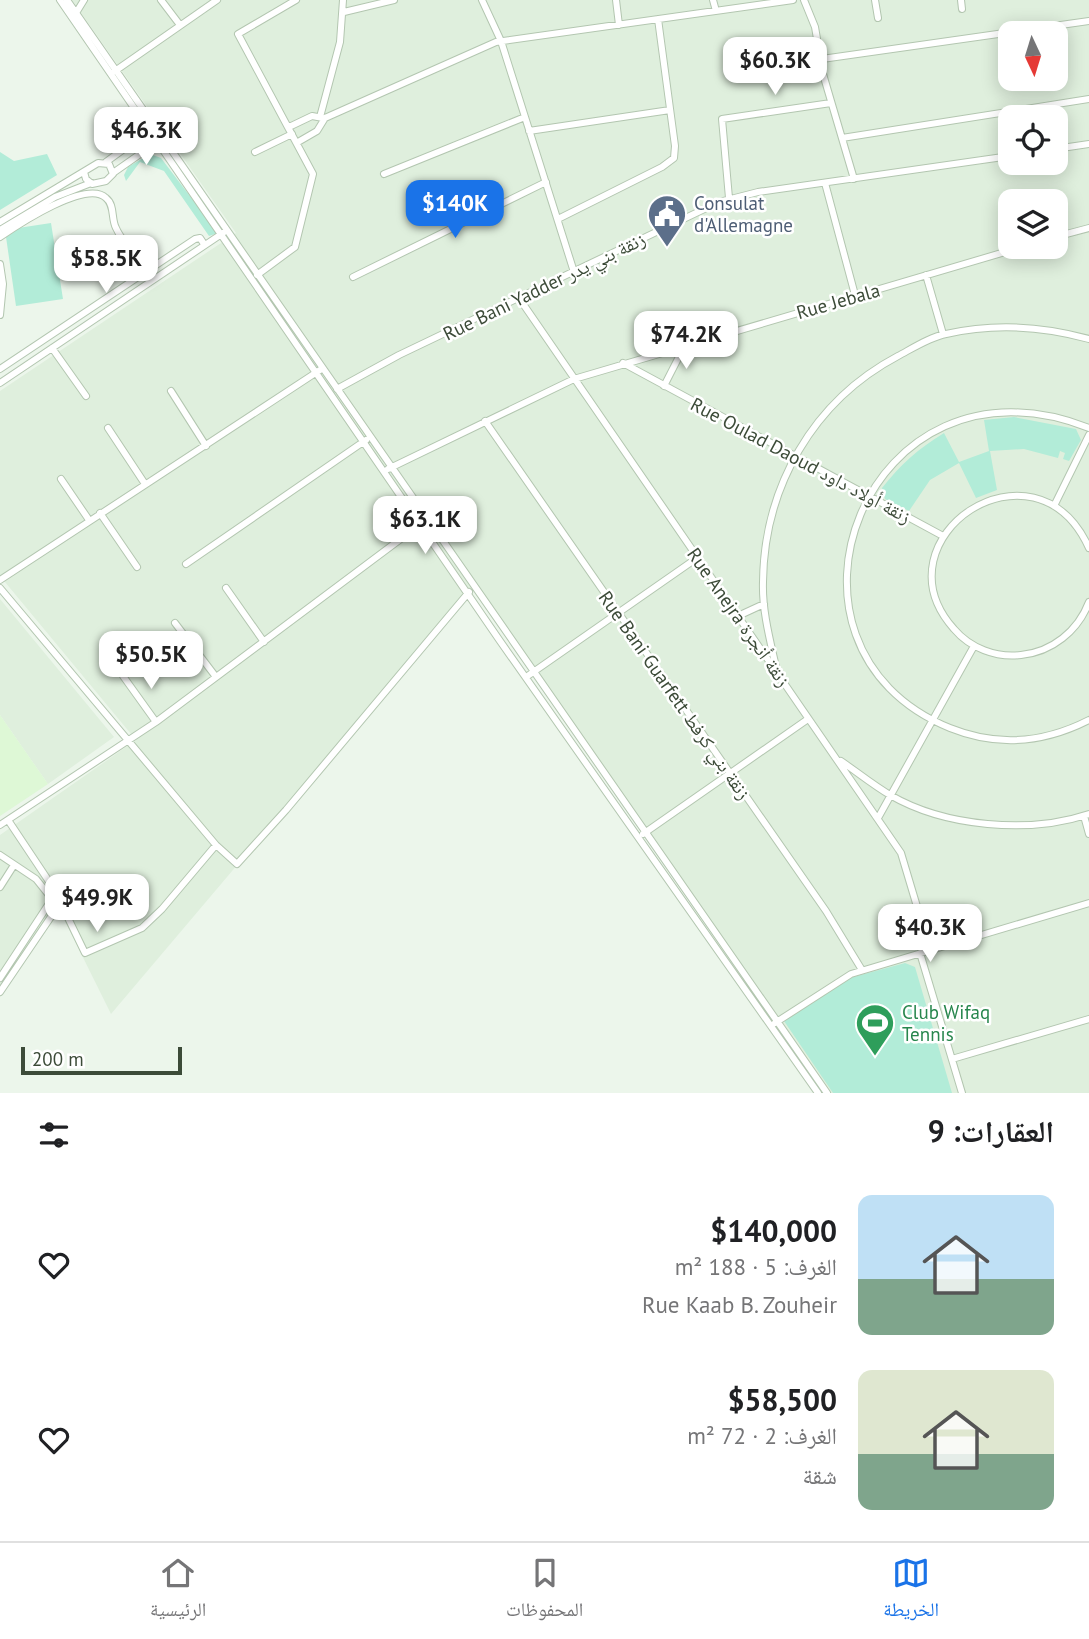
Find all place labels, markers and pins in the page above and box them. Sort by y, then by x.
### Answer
pin: $60.3K [718,38,832,97]
pin: $46.3K [89,108,203,167]
pin: $140K [406,180,504,240]
place label: Consulat d'Allemagne [694,191,793,237]
public building icon: Consulat d'Allemagne [646,193,688,248]
pin: $58.5K [49,236,163,295]
pin: $74.2K [629,312,743,371]
pin: $63.1K [368,496,482,556]
pin: $50.5K [94,632,208,691]
pin: $49.9K [40,874,154,934]
pin: $40.3K [873,904,987,964]
place label: Club Wifaq Tennis [902,1000,990,1046]
sports icon: Club Wifaq Tennis [854,1002,896,1057]

